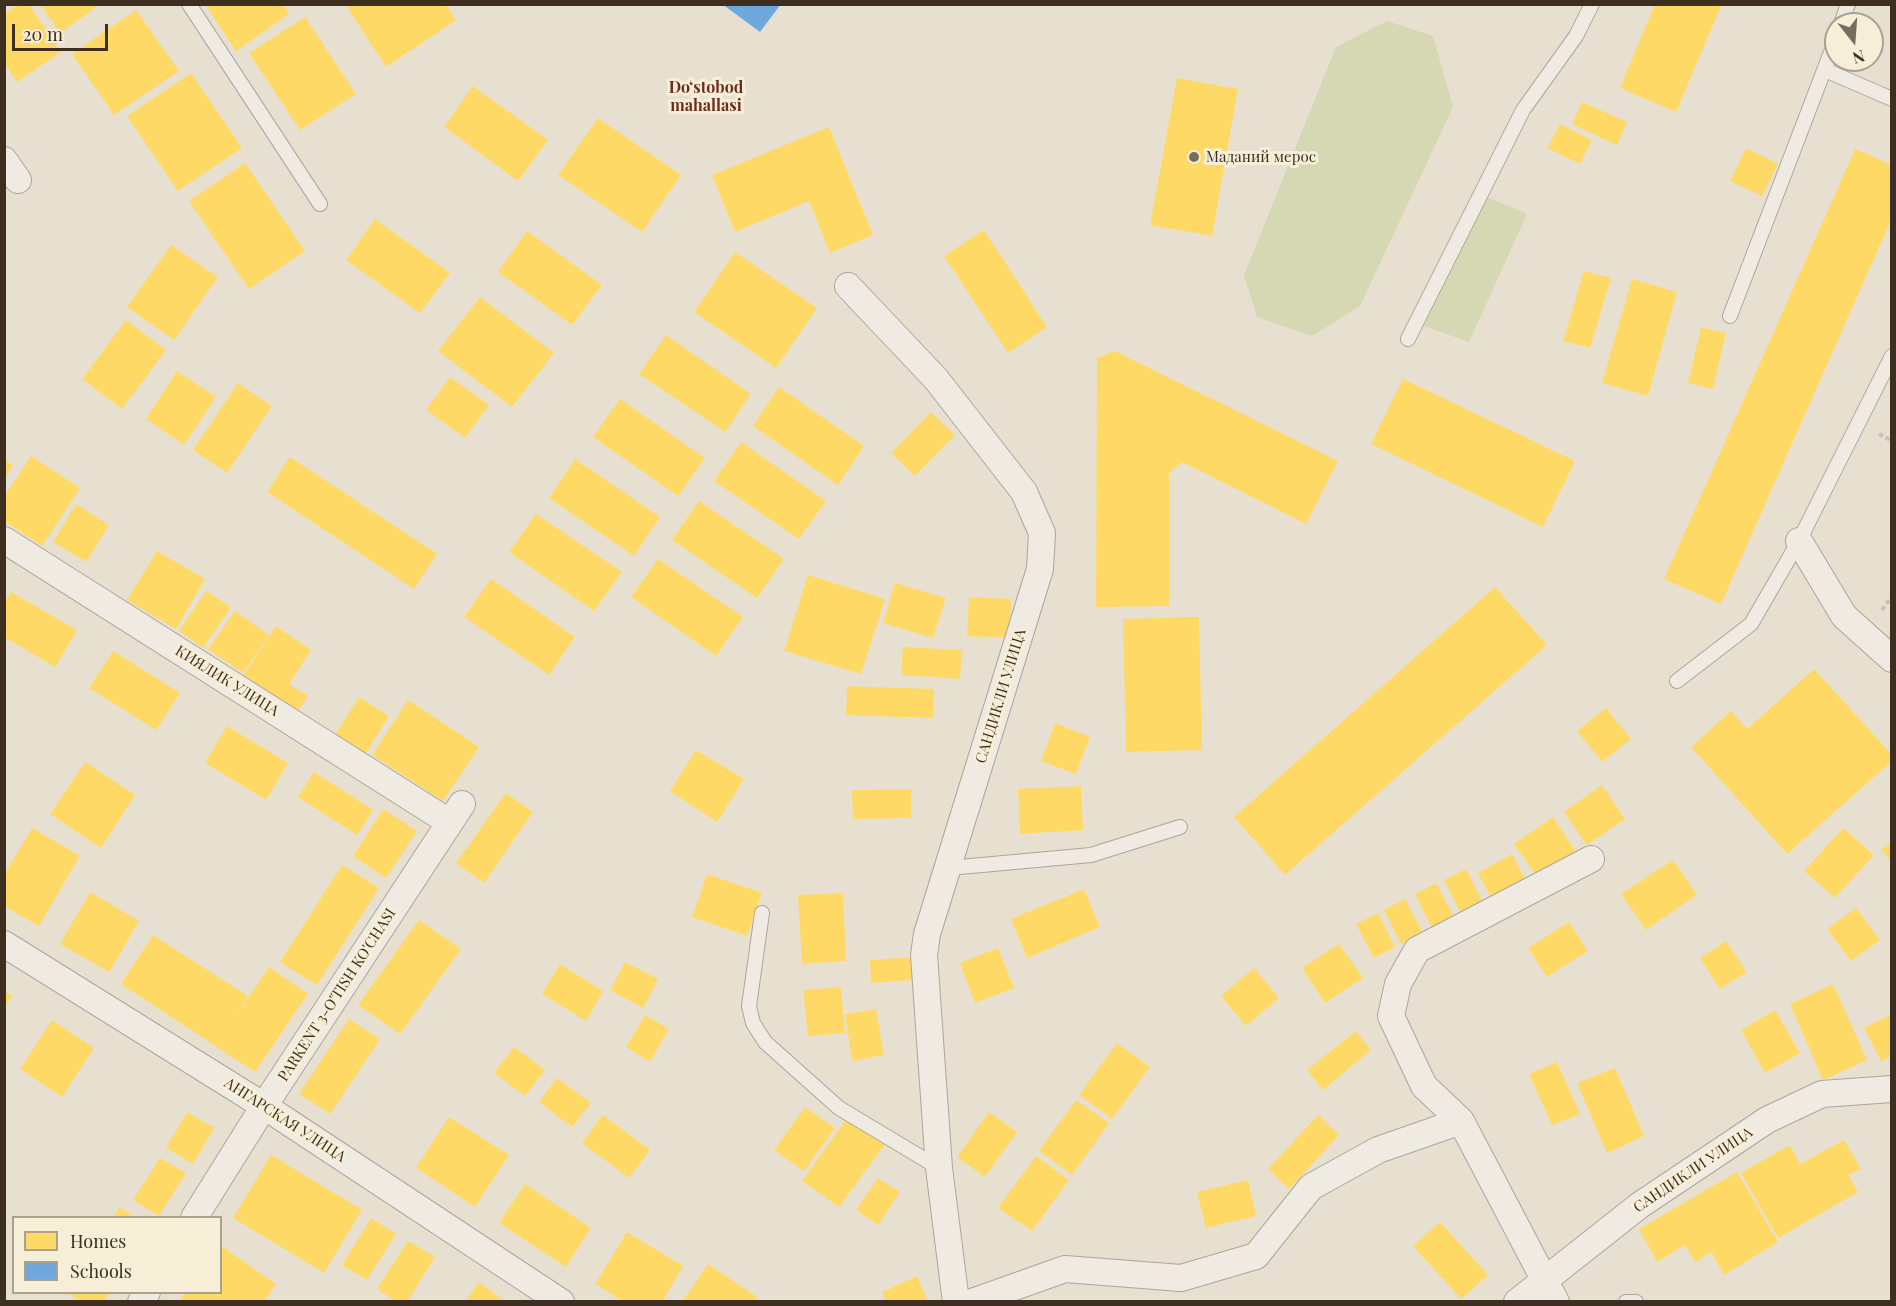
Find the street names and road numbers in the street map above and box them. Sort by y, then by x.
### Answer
street label: САНДИКЛИ УЛИЦА [972,627,1030,765]
street label: КИЯЛИК УЛИЦА [172,642,282,720]
street label: PARKENT 3-O'TISH KO'CHASI [274,905,400,1085]
street label: АНГАРСКАЯ УЛИЦА [221,1074,349,1166]
street label: САНДИКЛИ УЛИЦА [1630,1123,1756,1217]

